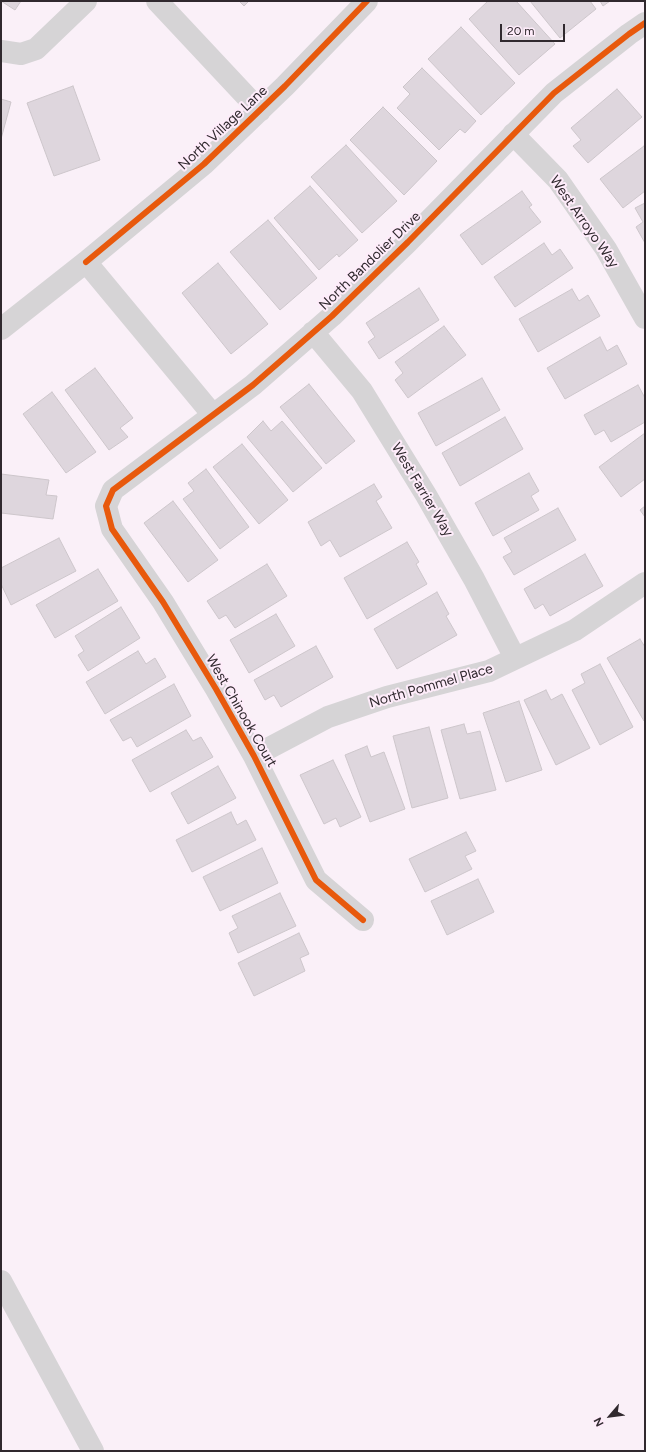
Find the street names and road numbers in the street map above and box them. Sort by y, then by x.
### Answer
street label: North Village Lane [175,82,271,174]
street label: West Arroyo Way [546,173,622,271]
street label: North Bandolier Drive [316,208,424,314]
street label: West Farrier Way [387,440,457,540]
street label: West Chinook Court [202,652,280,770]
street label: North Pommel Place [367,660,495,712]

